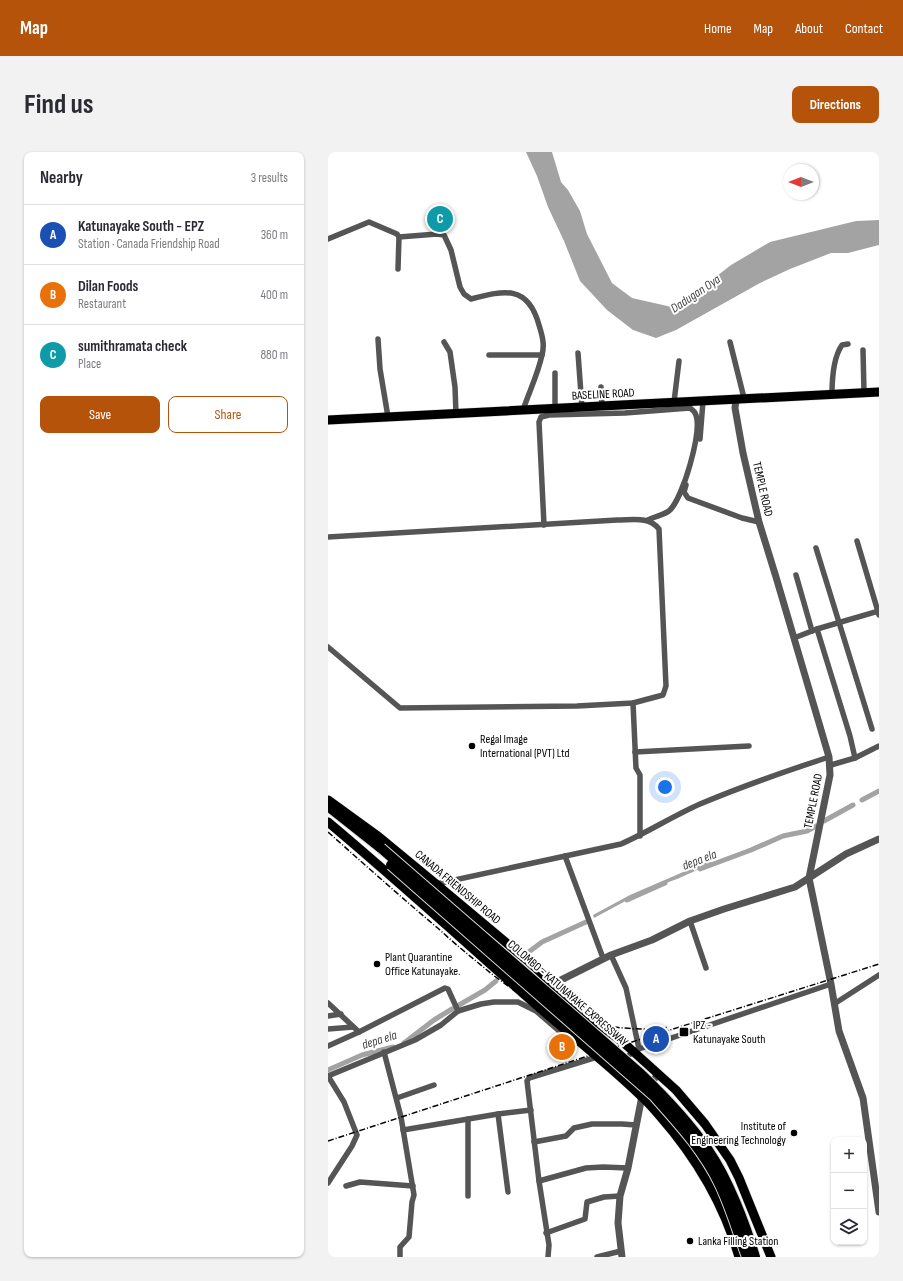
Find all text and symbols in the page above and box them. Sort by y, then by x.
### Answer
text: Map [20,17,48,40]
text: Home [704,20,732,37]
text: Map [754,20,773,37]
text: About [795,20,823,37]
text: Contact [845,20,883,37]
button: Directions [792,86,879,123]
text: Find us [24,88,93,121]
north arrow [783,164,819,200]
text: Nearby [40,168,83,188]
text: 3 results [251,170,288,186]
pin: C [427,204,453,234]
text: Katunayake South - EPZ [78,217,204,236]
text: A [50,227,56,243]
text: 360 m [261,227,288,243]
text: Station · Canada Friendship Road [78,236,220,252]
water label: Dadugan Oya [668,271,724,316]
text: Dilan Foods [78,277,138,296]
text: B [50,287,56,303]
text: 400 m [261,287,288,303]
text: Restaurant [78,296,126,312]
text: sumithramata check [78,337,187,356]
text: C [50,347,56,363]
text: 880 m [260,347,288,363]
text: Place [78,356,101,372]
street label: BASELINE ROAD [571,385,635,404]
button: Save [40,396,160,433]
button: Share [168,396,288,433]
street label: TEMPLE ROAD [749,460,776,518]
place label: Regal Image International (PVT) Ltd [480,732,570,761]
marker: Regal Image International (PVT) Ltd [467,741,477,751]
street label: TEMPLE ROAD [801,772,826,830]
your location [655,777,675,797]
water label: depa ela [680,846,720,874]
street label: CANADA FRIENDSHIP ROAD [412,847,504,928]
street label: COLOMBO - KATUNAYAKE EXPRESSWAY [505,937,631,1049]
place label: Plant Quarantine Office Katunayake. [385,950,460,979]
marker: Plant Quarantine Office Katunayake. [372,959,382,969]
place label: IPZ - Katunayake South [693,1018,765,1047]
pin: A [643,1024,669,1054]
marker: IPZ - Katunayake South [678,1026,690,1038]
water label: depa ela [360,1027,399,1053]
pin: B [549,1032,575,1062]
place label: Institute of Engineering Technology [691,1119,787,1148]
marker: Institute of Engineering Technology [789,1128,799,1138]
map controls [831,1137,867,1245]
button: + [831,1137,867,1173]
button: − [831,1173,867,1209]
button: layers [831,1209,867,1245]
place label: Lanka Filling Station [698,1234,778,1249]
marker: Lanka Filling Station [685,1236,695,1246]

